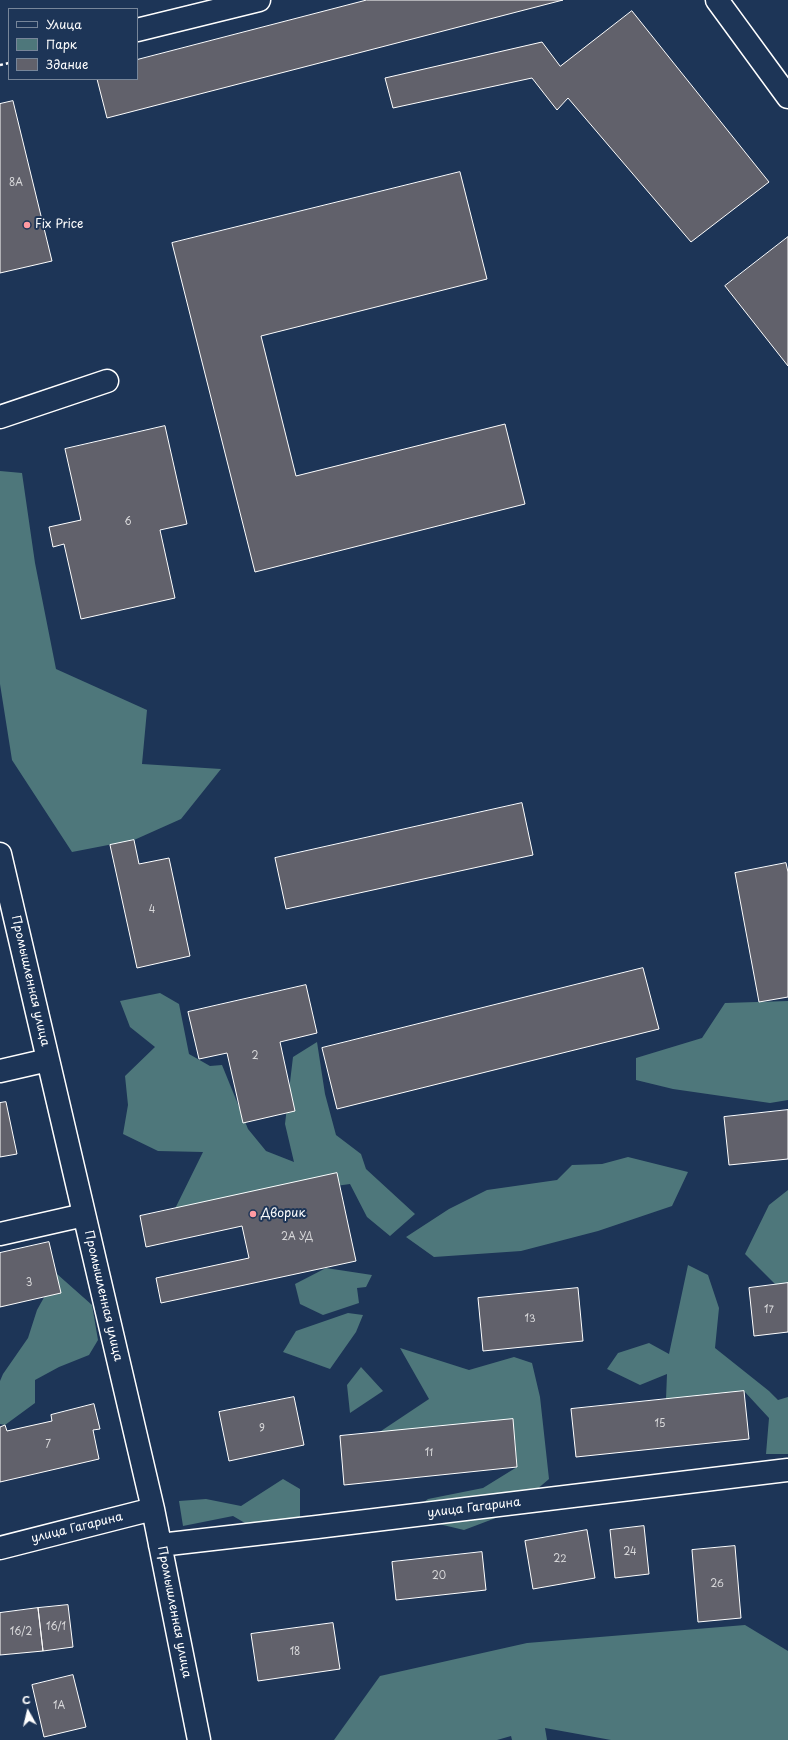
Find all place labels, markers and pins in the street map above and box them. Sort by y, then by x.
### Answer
place label: Fix Price [35,218,83,232]
marker: Fix Price [22,220,32,230]
place label: Дворик [261,1207,306,1221]
marker: Дворик [248,1209,258,1219]

